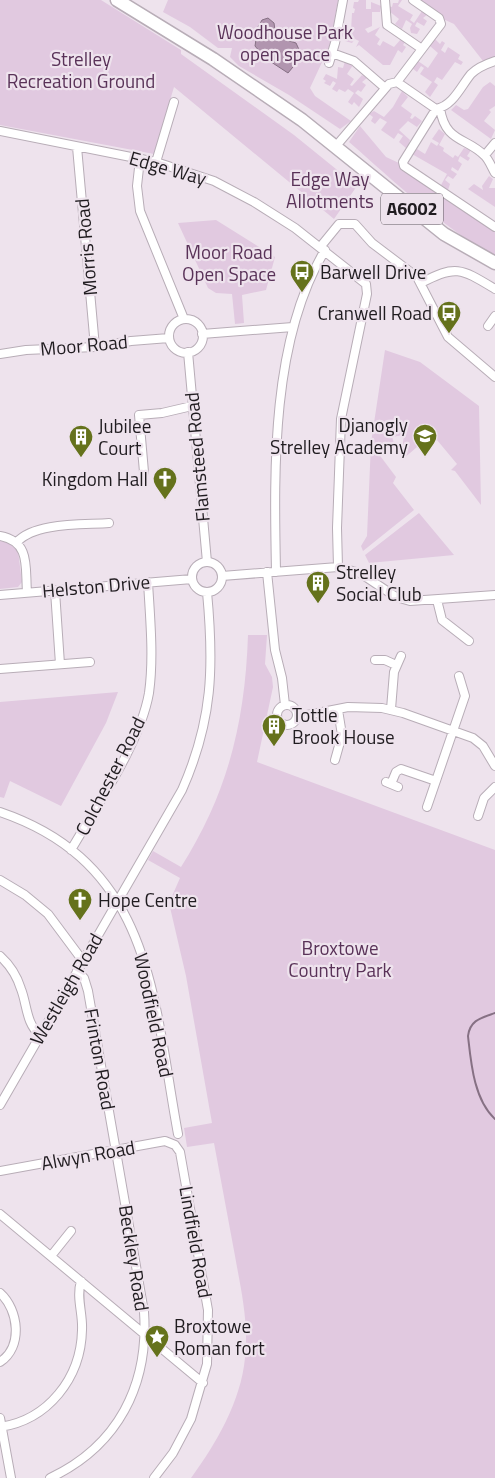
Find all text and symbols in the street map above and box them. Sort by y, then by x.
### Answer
park label: Woodhouse Park open space [217,17,353,68]
park label: Strelley Recreation Ground [7,44,155,95]
street label: Edge Way [126,143,210,192]
park label: Edge Way Allotments [286,164,374,215]
road number: A6002 [381,193,443,224]
street label: Morris Road [67,197,104,297]
park label: Moor Road Open Space [182,237,276,288]
place label: Barwell Drive [320,257,426,286]
bus stop icon: Barwell Drive [289,259,315,293]
place label: Cranwell Road [317,298,432,327]
bus stop icon: Cranwell Road [436,300,462,334]
street label: Moor Road [39,326,129,363]
street label: Flamsteed Road [176,391,217,523]
place label: Djanogly Strelley Academy [270,410,408,461]
place label: Jubilee Court [98,411,151,462]
school or university icon: Djanogly Strelley Academy [412,423,438,457]
building icon: Jubilee Court [68,424,94,458]
place label: Kingdom Hall [42,464,148,493]
church icon: Kingdom Hall [152,466,178,500]
place label: Strelley Social Club [336,557,422,608]
street label: Helston Drive [41,566,151,605]
building icon: Strelley Social Club [305,570,331,604]
place label: Tottle Brook House [292,700,395,751]
street label: Colchester Road [67,711,152,840]
building icon: Tottle Brook House [261,713,287,747]
place label: Hope Centre [98,885,197,914]
church icon: Hope Centre [67,887,93,921]
street label: Westleigh Road [22,927,109,1050]
park label: Broxtowe Country Park [288,933,392,984]
street label: Woodfield Road [127,950,182,1080]
street label: Frinton Road [77,1006,124,1112]
street label: Alwyn Road [39,1132,137,1177]
street label: Lindfield Road [172,1184,221,1300]
street label: Beckley Road [112,1203,157,1313]
place label: Broxtowe Roman fort [174,1311,265,1362]
place icon: Broxtowe Roman fort [144,1324,170,1358]

